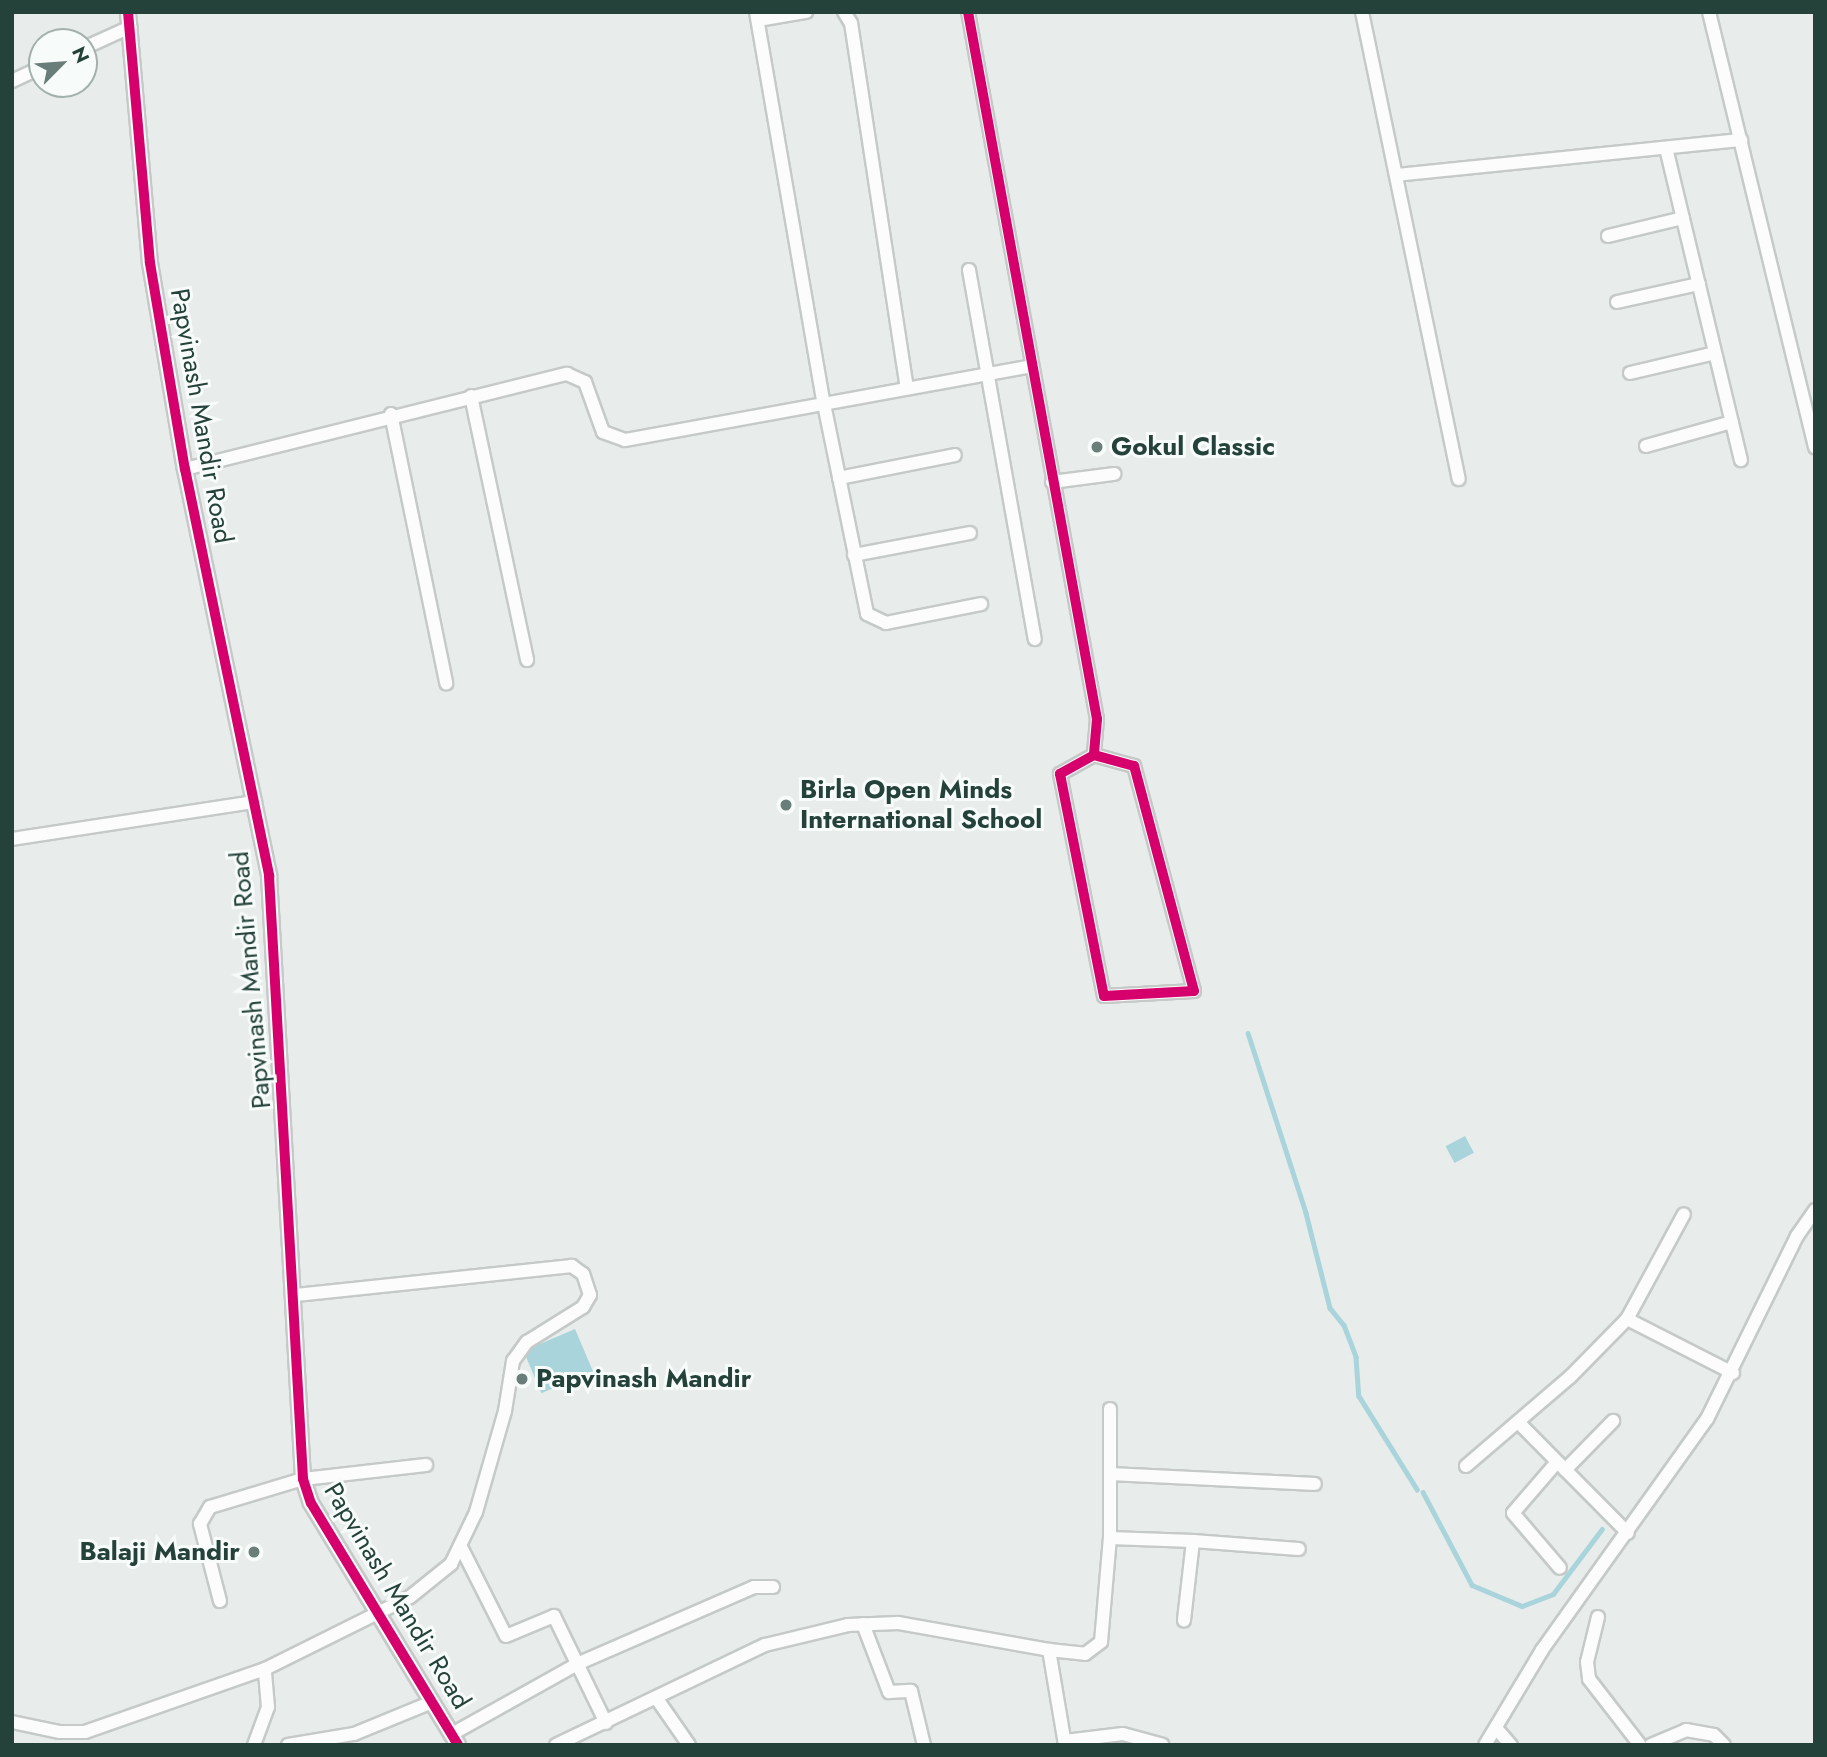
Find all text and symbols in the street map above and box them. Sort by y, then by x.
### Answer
north arrow [28,28,98,98]
text: N [65,42,96,67]
street label: Papvinash Mandir Road [163,286,239,546]
place label: Gokul Classic [1111,431,1275,463]
marker: Gokul Classic [1089,439,1105,455]
place label: Birla Open Minds International School [800,774,1042,836]
marker: Birla Open Minds International School [778,797,794,813]
street label: Papvinash Mandir Road [224,850,278,1110]
place label: Papvinash Mandir [536,1363,751,1395]
marker: Papvinash Mandir [514,1371,530,1387]
street label: Papvinash Mandir Road [317,1477,477,1715]
place label: Balaji Mandir [80,1536,240,1568]
marker: Balaji Mandir [246,1544,262,1560]

